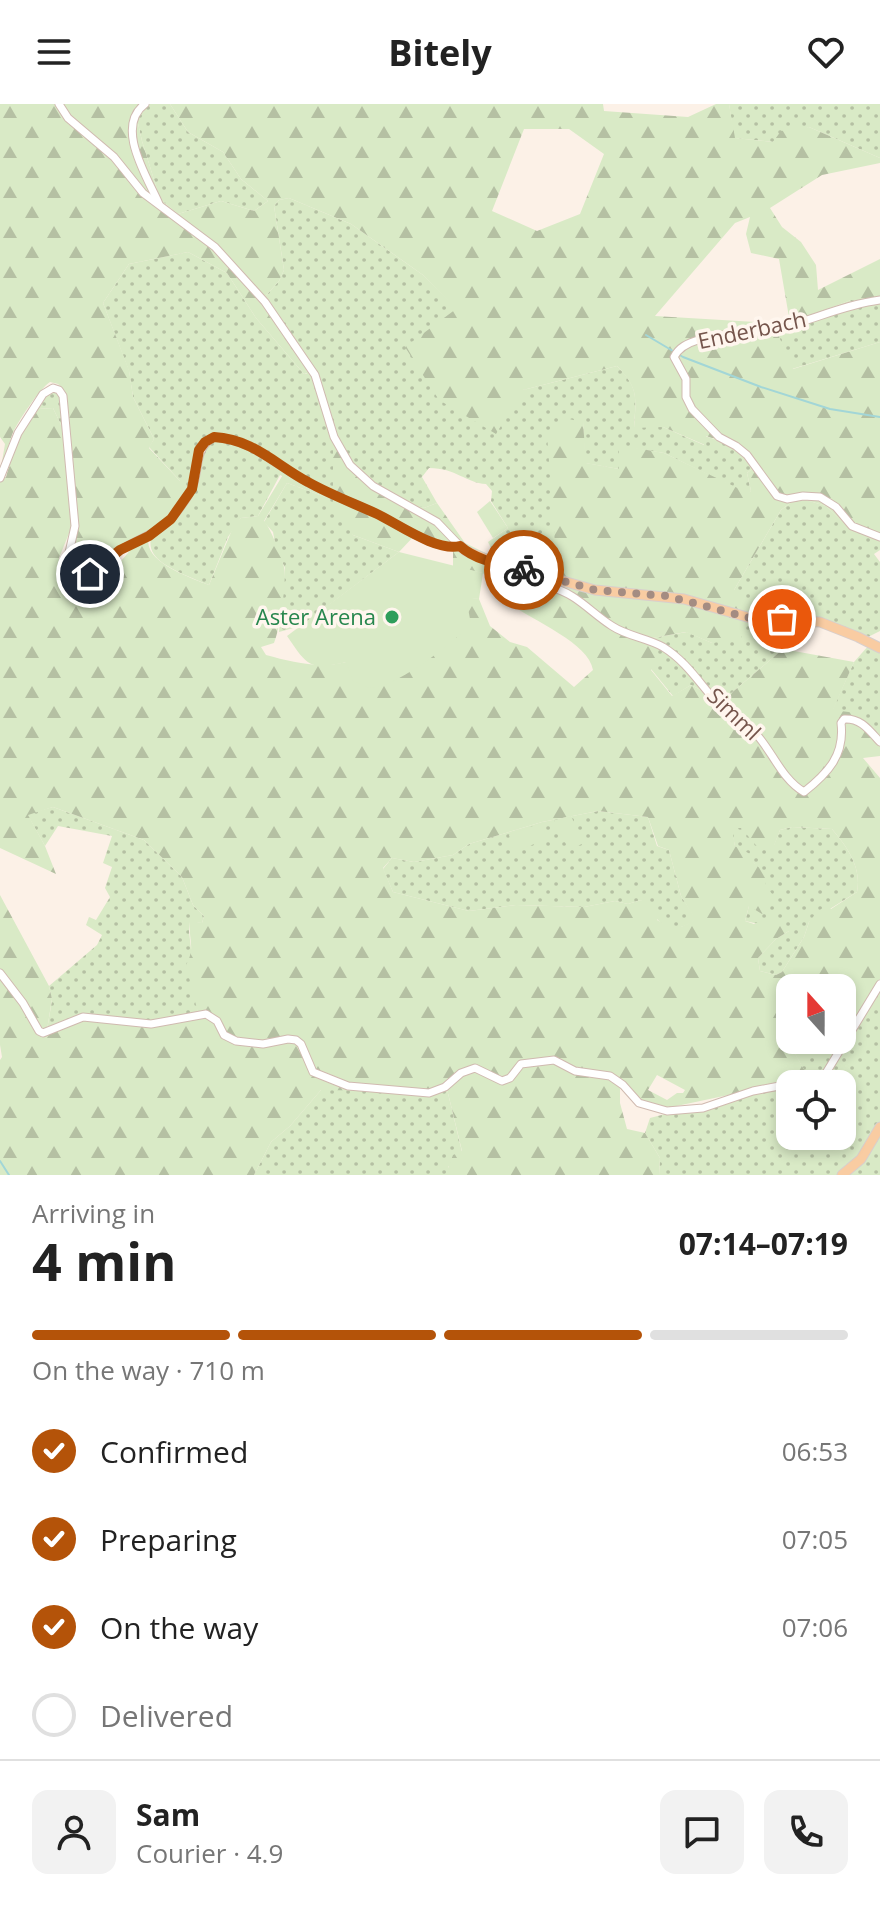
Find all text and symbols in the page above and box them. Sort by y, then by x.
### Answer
text: Bitely [388,28,492,77]
icon: menu [32,30,76,74]
icon: heart [804,30,848,74]
street label: Enderbach [695,303,809,355]
courier [484,530,564,610]
pin [56,540,124,608]
icon: bike [502,548,546,592]
icon: home [68,552,112,596]
pin [748,585,816,653]
icon: bag [760,597,804,641]
place label: Aster Arena [256,601,376,631]
marker: Aster Arena [383,608,401,626]
street label: Simml [701,680,768,746]
north arrow [776,974,856,1054]
map controls [776,974,856,1150]
button: locate [776,1070,856,1150]
text: Arriving in [32,1195,155,1231]
text: 07:14–07:19 [679,1223,848,1264]
text: 4 min [32,1225,176,1296]
text: On the way · 710 m [32,1352,265,1388]
icon: check [32,1429,76,1473]
text: Confirmed [100,1431,248,1472]
text: 06:53 [782,1433,848,1469]
icon: check [32,1517,76,1561]
text: Preparing [100,1519,237,1560]
text: 07:05 [782,1521,848,1557]
icon: check [32,1605,76,1649]
text: On the way [100,1607,258,1648]
text: 07:06 [782,1609,848,1645]
text: Delivered [100,1695,233,1736]
button: person [32,1790,116,1874]
button: chat [660,1790,744,1874]
button: phone [764,1790,848,1874]
text: Sam [136,1794,200,1835]
text: Courier · 4.9 [136,1835,283,1871]

